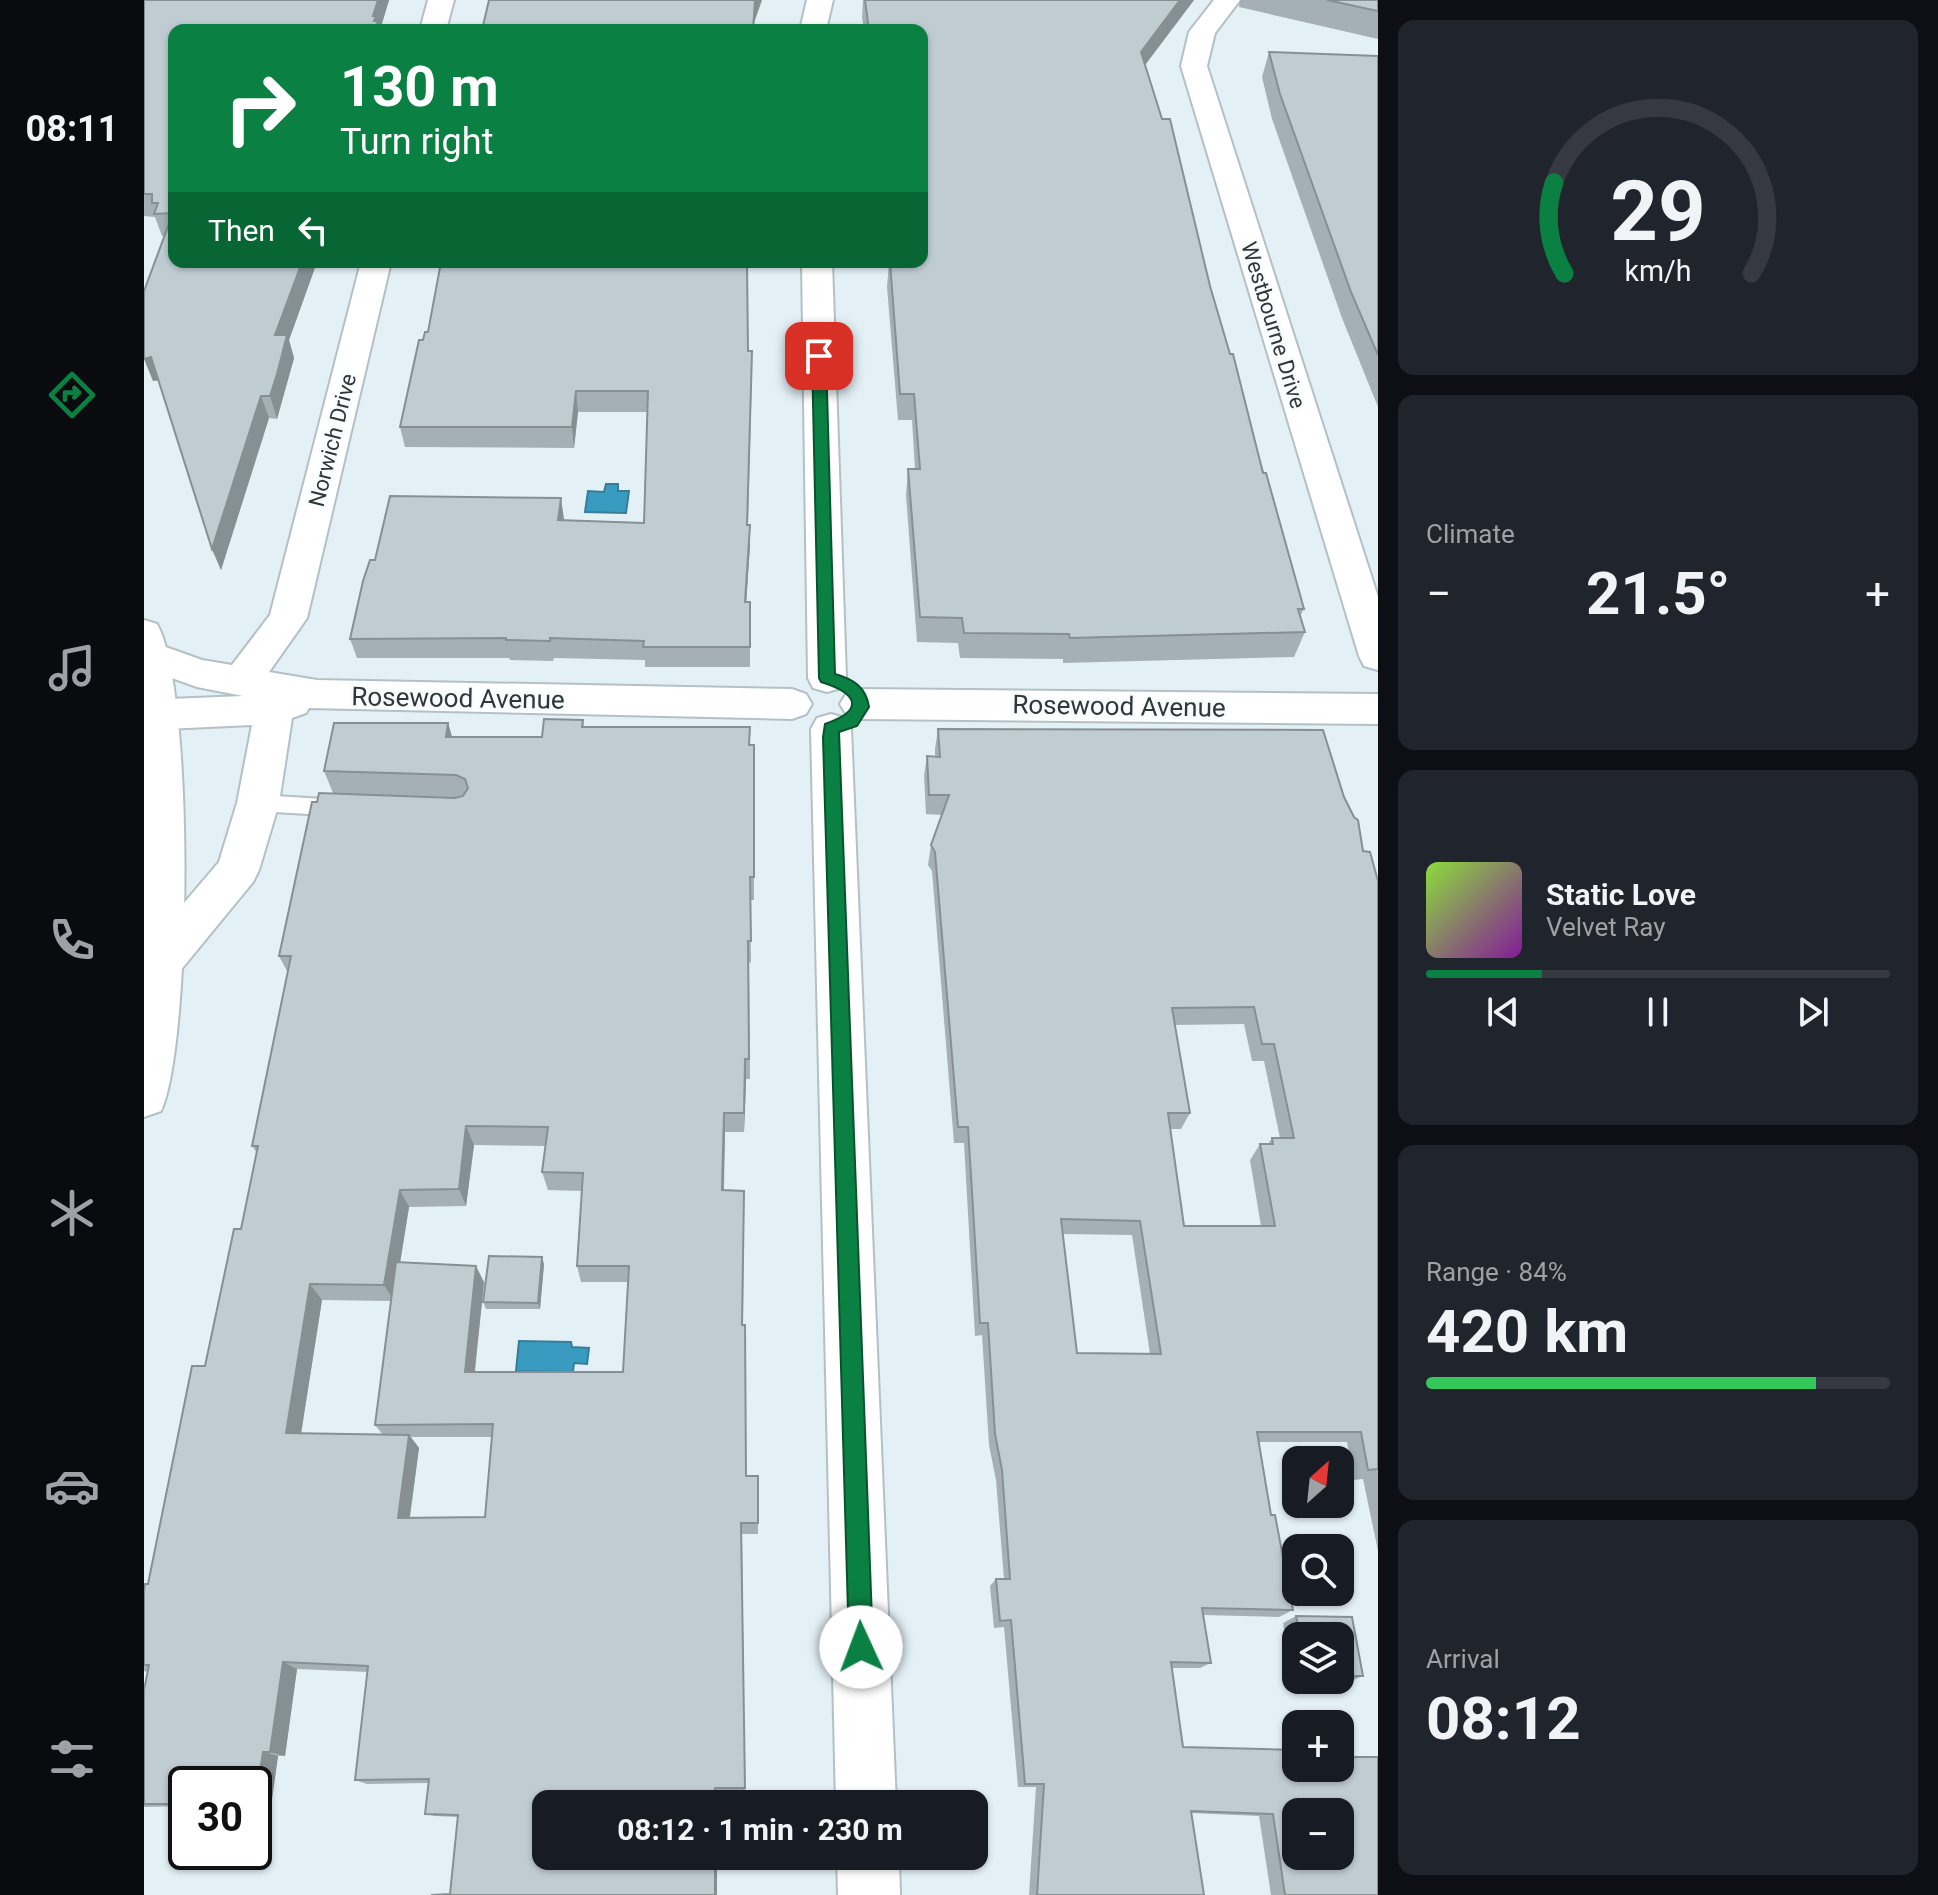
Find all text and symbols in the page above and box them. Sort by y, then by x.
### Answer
text: 130 m [340,54,499,120]
icon: right [208,56,312,160]
text: 08:11 [26,108,118,150]
text: Turn right [340,121,493,163]
text: 29 [1610,162,1706,259]
icon: left [291,208,335,252]
text: Then [208,213,275,248]
street label: Westbourne Drive [1236,239,1311,411]
text: km/h [1624,254,1692,288]
pin [785,322,853,390]
icon: arrive [797,334,841,378]
icon: directions [44,367,100,423]
street label: Norwich Drive [304,371,361,509]
text: Climate [1426,519,1515,549]
text: 21.5° [1586,558,1730,629]
text: − [1426,568,1451,620]
text: + [1865,568,1890,620]
icon: music [44,640,100,696]
street label: Rosewood Avenue [351,681,565,715]
street label: Rosewood Avenue [1012,689,1226,723]
text: Static Love [1546,877,1696,912]
icon: phone [44,912,100,968]
text: Velvet Ray [1546,912,1666,942]
icon: previous [1481,990,1525,1034]
icon: pause [1636,990,1680,1034]
icon: next [1791,990,1835,1034]
icon: climate [44,1185,100,1241]
text: Range · 84% [1426,1257,1567,1287]
text: 420 km [1426,1296,1628,1367]
north arrow [1282,1446,1354,1518]
map controls [1282,1446,1354,1870]
icon: car [44,1458,100,1514]
button: search [1282,1534,1354,1606]
position arrow [819,1605,903,1689]
button: layers [1282,1622,1354,1694]
text: Arrival [1426,1644,1500,1674]
text: 08:12 [1426,1683,1581,1754]
button: + [1282,1710,1354,1782]
icon: filters [44,1731,100,1787]
speed limit sign: 30 [168,1766,272,1870]
button: − [1282,1798,1354,1870]
text: 08:12 · 1 min · 230 m [617,1812,903,1847]

